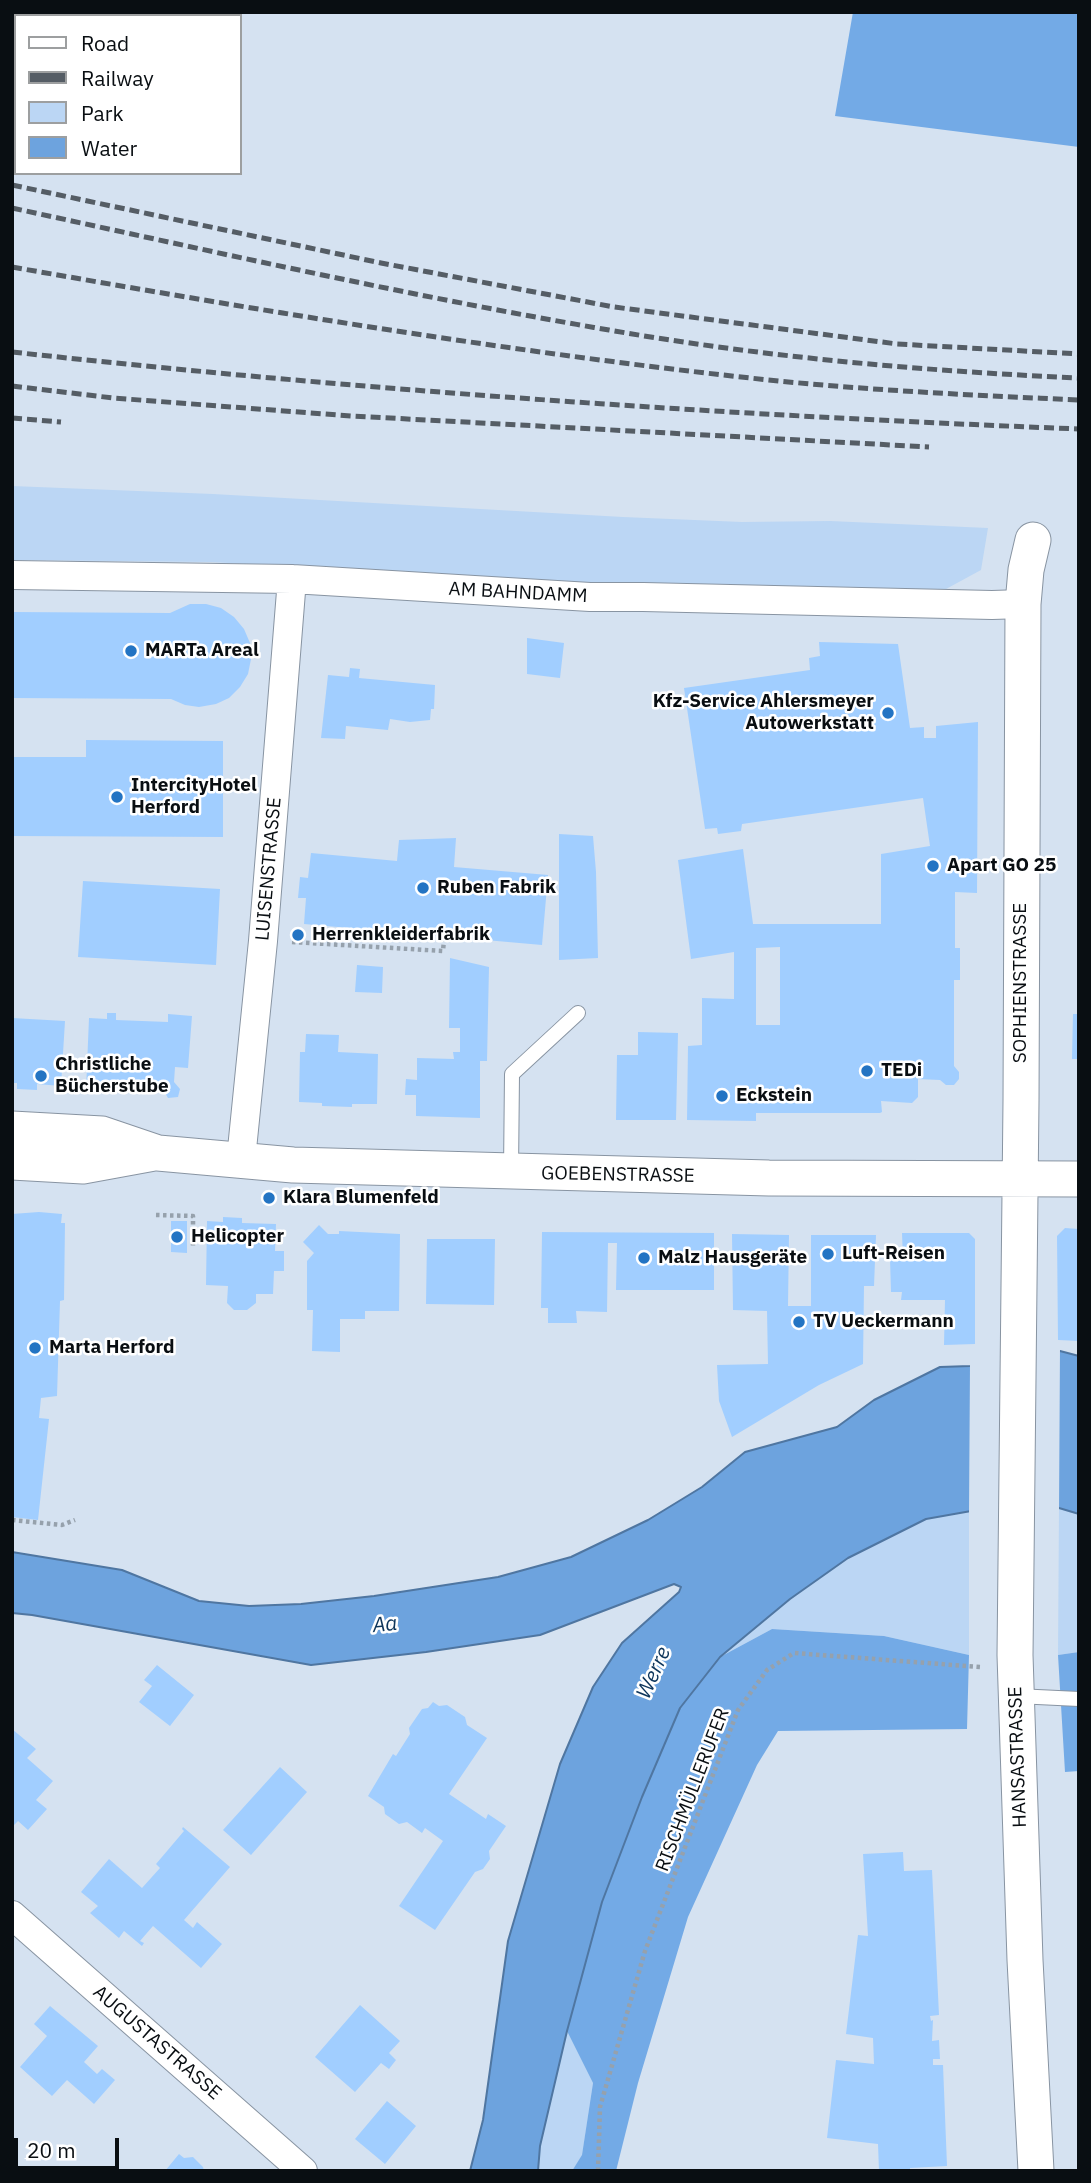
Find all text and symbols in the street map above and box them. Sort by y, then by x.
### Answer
legend [14,14,242,175]
text: Road [81,29,129,57]
text: Railway [81,64,154,92]
text: Park [81,99,124,127]
text: Water [81,134,137,162]
street label: AM BAHNDAMM [448,578,588,608]
place label: MARTa Areal [145,640,259,662]
marker: MARTa Areal [123,643,139,659]
place label: Kfz-Service Ahlersmeyer Autowerkstatt [653,691,874,735]
marker: Kfz-Service Ahlersmeyer Autowerkstatt [880,705,896,721]
place label: IntercityHotel Herford [131,775,257,819]
marker: IntercityHotel Herford [109,789,125,805]
street label: LUISENSTRASSE [251,796,287,942]
place label: Apart GO 25 [947,855,1056,877]
marker: Apart GO 25 [925,858,941,874]
place label: Ruben Fabrik [437,877,556,899]
marker: Ruben Fabrik [415,880,431,896]
street label: SOPHIENSTRASSE [1010,903,1032,1063]
place label: Herrenkleiderfabrik [312,924,490,946]
marker: Herrenkleiderfabrik [290,927,306,943]
place label: Christliche Bücherstube [55,1054,169,1098]
place label: TEDi [881,1060,922,1082]
marker: TEDi [859,1063,875,1079]
marker: Christliche Bücherstube [33,1068,49,1084]
place label: Eckstein [736,1085,812,1107]
marker: Eckstein [714,1088,730,1104]
street label: GOEBENSTRASSE [541,1162,695,1188]
place label: Klara Blumenfeld [283,1187,439,1209]
marker: Klara Blumenfeld [261,1190,277,1206]
place label: Helicopter [191,1226,284,1248]
marker: Helicopter [169,1229,185,1245]
place label: Luft-Reisen [842,1243,945,1265]
marker: Luft-Reisen [820,1246,836,1262]
place label: Malz Hausgeräte [658,1247,807,1269]
marker: Malz Hausgeräte [636,1250,652,1266]
place label: TV Ueckermann [813,1311,954,1333]
marker: TV Ueckermann [791,1314,807,1330]
place label: Marta Herford [49,1337,175,1359]
marker: Marta Herford [27,1340,43,1356]
water label: Aa [371,1611,399,1639]
water label: Werre [631,1643,677,1703]
street label: HANSASTRASSE [1004,1686,1032,1828]
street label: RISCHMÜLLERUFER [651,1705,735,1875]
street label: AUGUSTASTRASSE [88,1981,226,2105]
scale bar [18,2124,122,2168]
text: 20 m [27,2136,76,2164]

